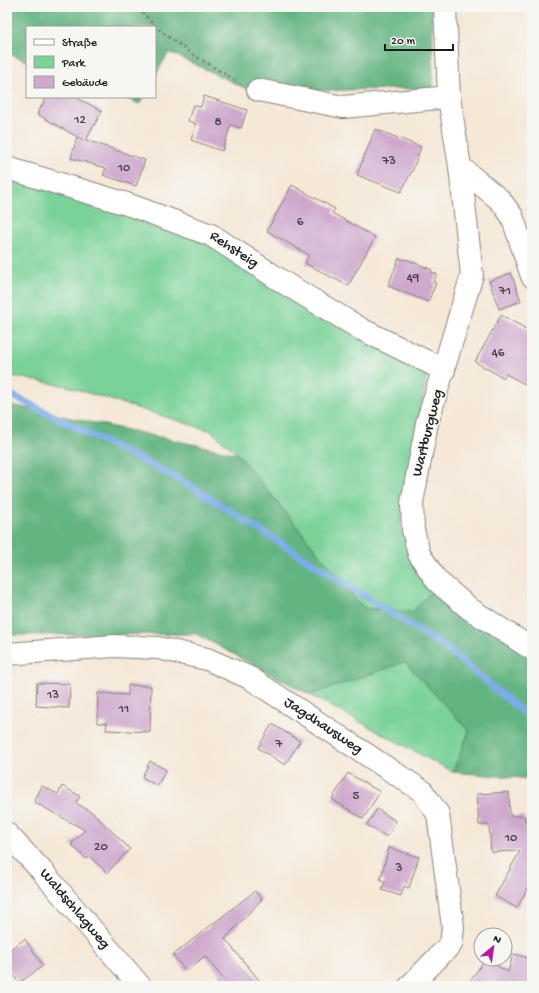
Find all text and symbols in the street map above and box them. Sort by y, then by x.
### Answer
legend [26,26,156,98]
scale bar [385,26,453,52]
text: 20 m [391,35,416,49]
text: Straße [62,37,98,51]
text: Park [61,57,87,71]
text: Gebäude [62,77,108,91]
house number: 12 [73,113,86,128]
house number: 8 [214,115,222,130]
house number: 73 [381,154,396,169]
house number: 10 [117,161,131,176]
house number: 6 [297,215,304,230]
street label: Rehsteig [206,227,262,272]
house number: 49 [407,271,420,286]
house number: 71 [498,284,511,299]
house number: 46 [492,346,505,361]
street label: Wartburgweg [408,388,448,478]
house number: 13 [46,688,59,703]
street label: Jagdhausweg [280,694,366,758]
house number: 11 [118,702,129,717]
house number: 7 [275,737,284,752]
house number: 5 [353,789,360,804]
house number: 10 [504,831,518,846]
house number: 20 [94,840,108,855]
house number: 3 [395,861,403,876]
street label: Waldschlagweg [35,865,114,953]
north arrow [473,927,513,967]
text: N [491,933,503,947]

